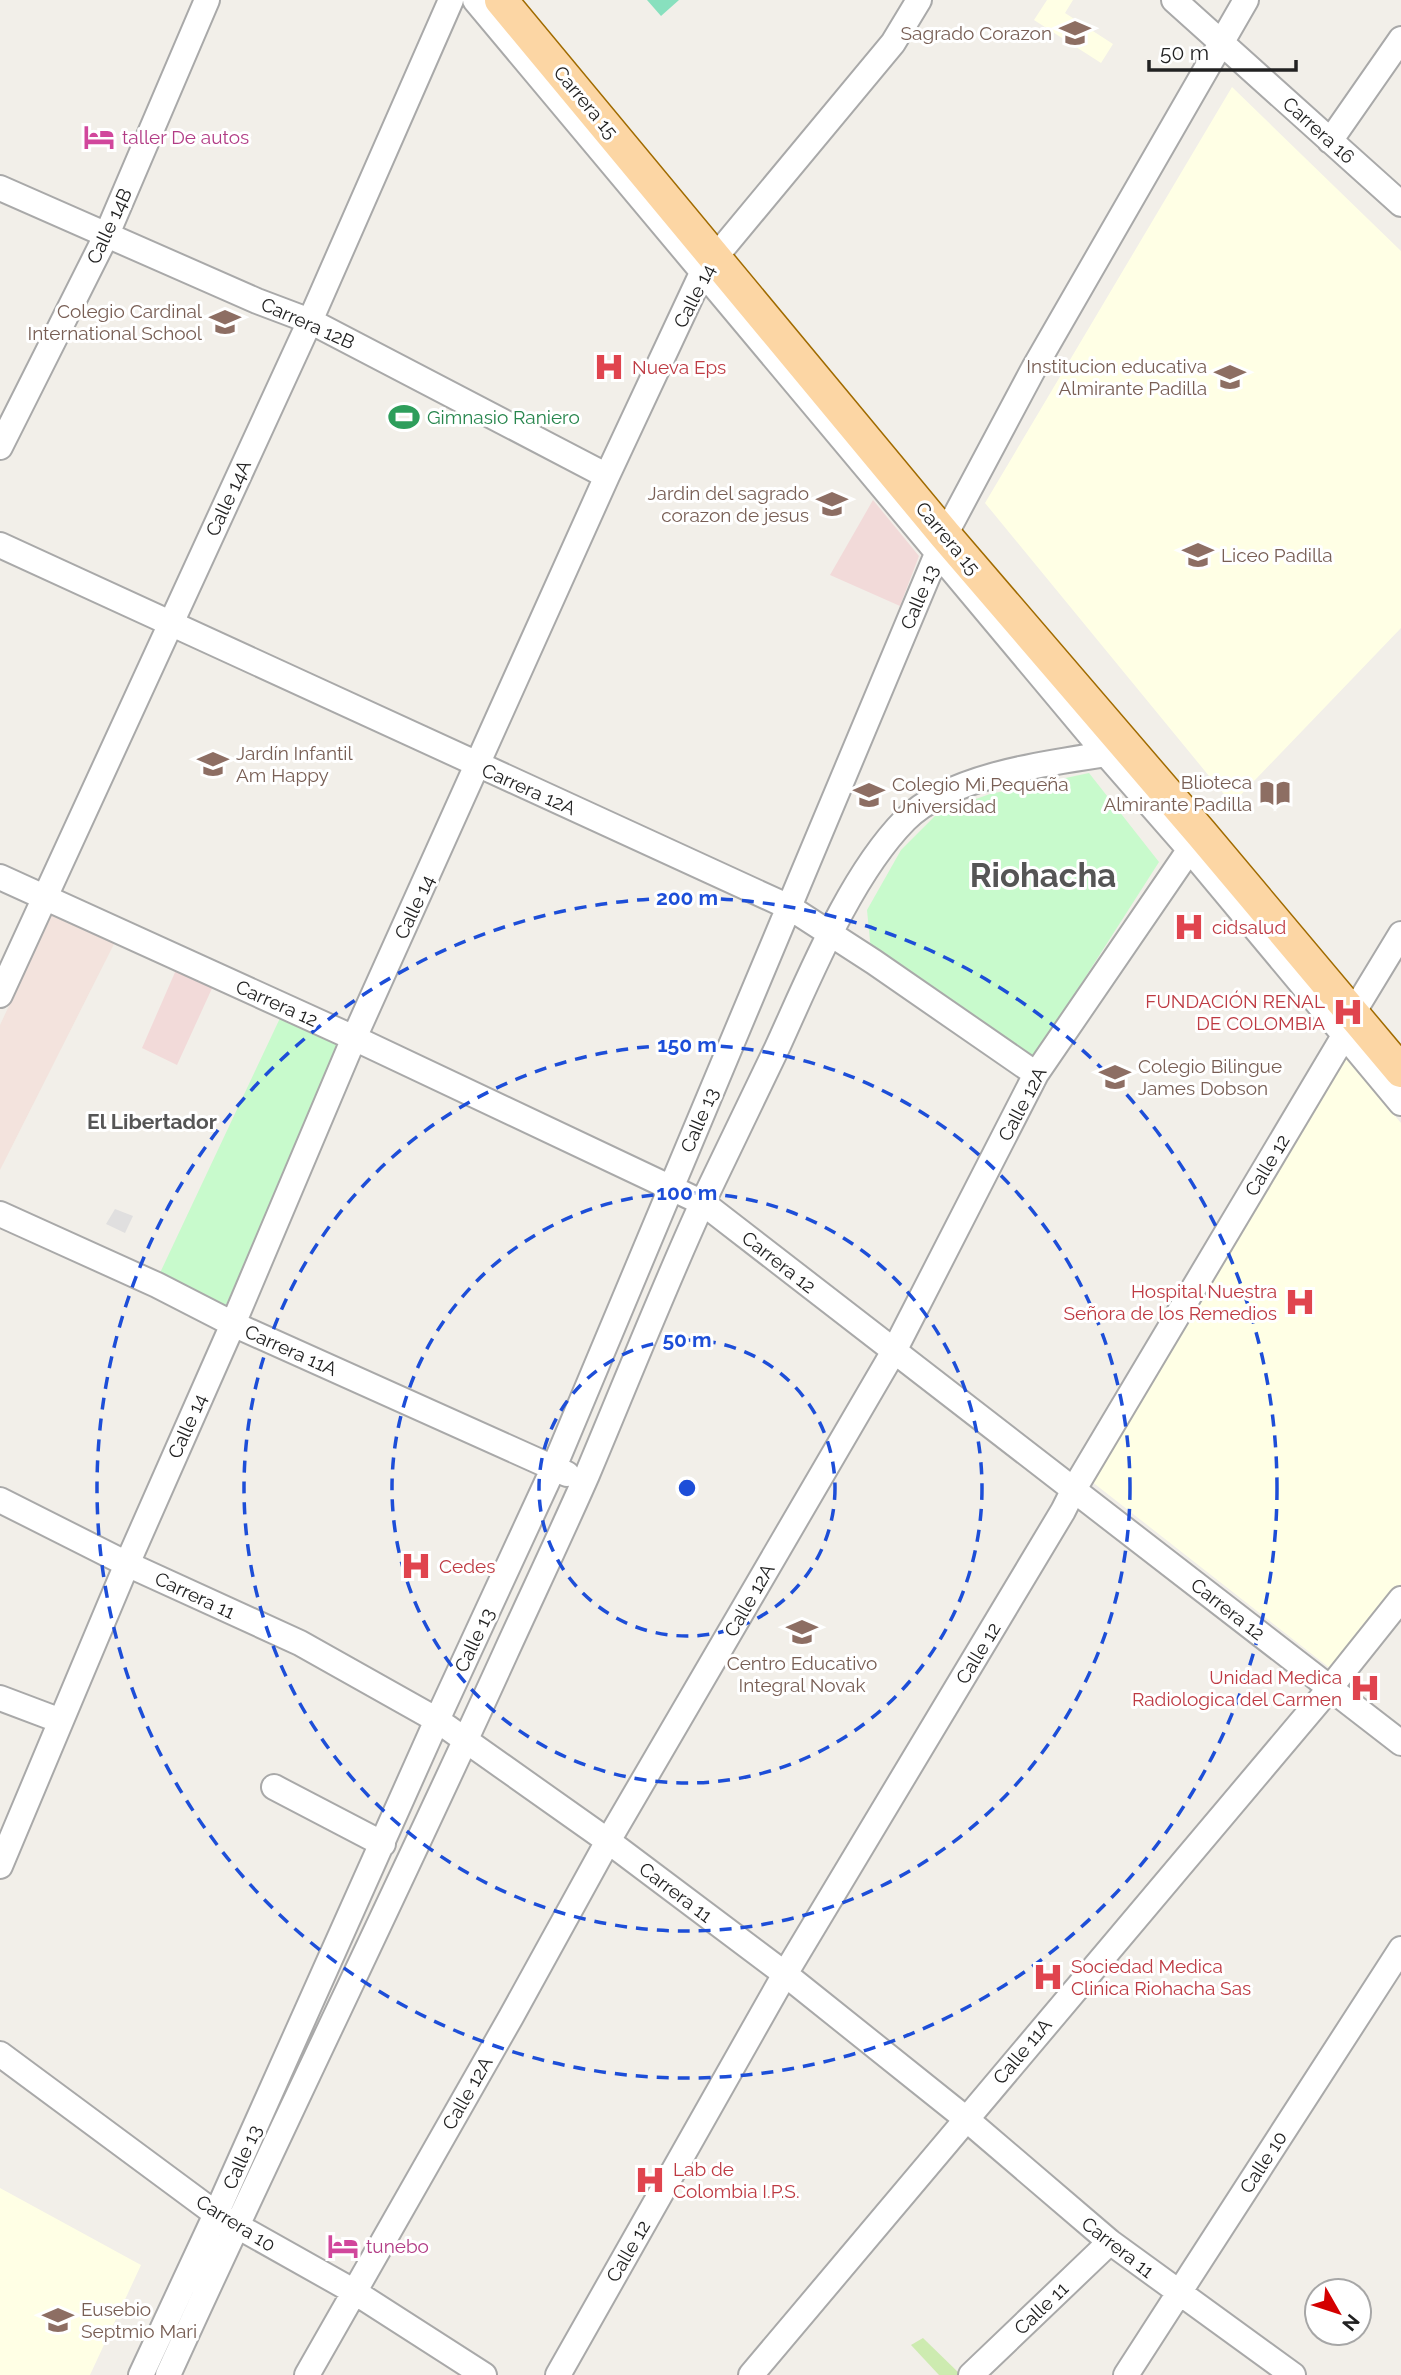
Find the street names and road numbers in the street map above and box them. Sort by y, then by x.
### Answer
street label: Carrera 15 [549,61,623,143]
street label: Carrera 16 [1279,92,1359,168]
street label: Calle 14B [82,185,136,267]
street label: Calle 14 [669,261,719,331]
street label: Carrera 12B [258,293,358,353]
street label: Calle 14A [201,456,255,539]
street label: Carrera 15 [911,497,985,579]
street label: Calle 13 [896,561,942,633]
street label: Carrera 12A [479,759,579,820]
street label: Calle 14 [390,871,438,943]
street label: Carrera 12 [233,975,321,1031]
street label: Calle 12A [993,1063,1051,1145]
street label: Calle 13 [676,1084,722,1156]
street label: Calle 12 [1240,1130,1294,1200]
street label: Carrera 12 [738,1226,820,1298]
street label: Carrera 11A [242,1320,341,1380]
street label: Calle 14 [163,1390,211,1462]
street label: Calle 12A [719,1559,779,1640]
street label: Carrera 11 [152,1567,238,1623]
street label: Carrera 12 [1187,1573,1269,1645]
street label: Calle 13 [450,1605,498,1675]
street label: Calle 12 [951,1618,1005,1688]
street label: Carrera 11 [635,1857,717,1927]
street label: Calle 11A [988,2014,1056,2088]
street label: Calle 12A [437,2052,497,2133]
street label: Calle 13 [218,2121,266,2193]
street label: Calle 10 [1235,2127,1291,2197]
street label: Carrera 10 [192,2190,280,2256]
street label: Carrera 11 [1077,2212,1159,2282]
street label: Calle 12 [602,2216,654,2286]
street label: Calle 11 [1010,2277,1072,2339]

